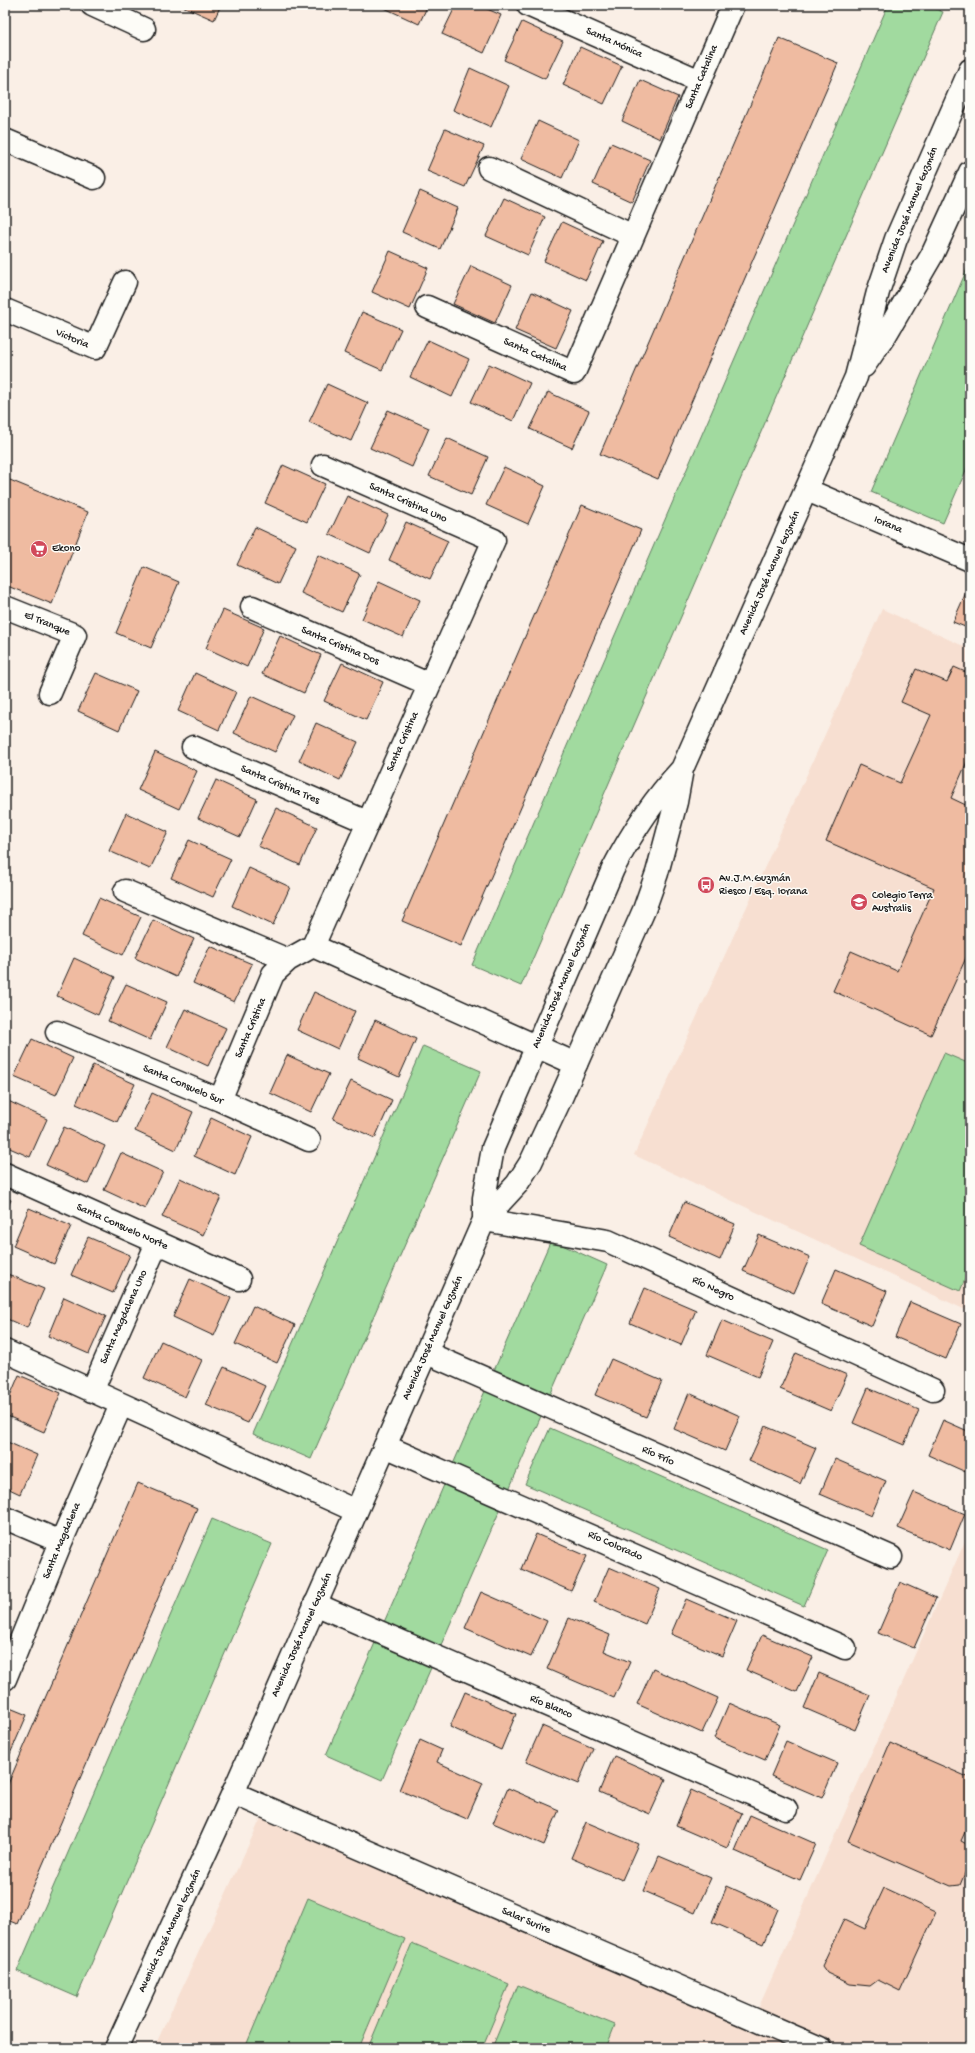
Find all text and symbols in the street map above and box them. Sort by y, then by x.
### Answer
street label: Santa Mónica [584,25,645,61]
street label: Santa Catalina [683,42,721,111]
street label: Avenida José Manuel Guzmán [879,145,941,275]
street label: Victoria [53,326,91,352]
street label: Santa Catalina [501,336,570,375]
street label: Santa Cristina Uno [367,480,449,526]
street label: Avenida José Manuel Guzmán [737,508,803,637]
street label: Iorana [872,514,905,537]
supermarket icon: Ekono [29,539,49,559]
place label: Ekono [52,543,81,555]
street label: El Tranque [22,609,72,639]
street label: Santa Cristina Dos [299,624,382,668]
street label: Santa Cristina [384,709,422,774]
street label: Santa Cristina Tres [239,763,322,807]
place label: Av.J.M.Guzmán Riesco / Esq. Iorana [719,873,808,898]
bus stop icon: Av.J.M.Guzmán Riesco / Esq. Iorana [696,875,716,895]
place label: Colegio Terra Australis [872,890,933,915]
school or university icon: Colegio Terra Australis [849,892,869,912]
street label: Avenida José Manuel Guzmán [530,921,594,1050]
street label: Santa Cristina [233,995,269,1060]
street label: Santa Consuelo Sur [141,1063,226,1108]
street label: Santa Consuelo Norte [74,1201,170,1253]
street label: Santa Magdalena Uno [98,1268,150,1366]
street label: Avenida José Manuel Guzmán [400,1273,466,1402]
street label: Río Negro [690,1274,736,1304]
street label: Río Frío [640,1444,676,1469]
street label: Santa Magdalena [41,1500,84,1581]
street label: Río Colorado [586,1529,644,1563]
street label: Avenida José Manuel Guzmán [269,1570,335,1699]
street label: Río Blanco [528,1693,574,1721]
street label: Avenida José Manuel Guzmán [136,1867,204,1995]
street label: Salar Surire [500,1905,553,1937]

